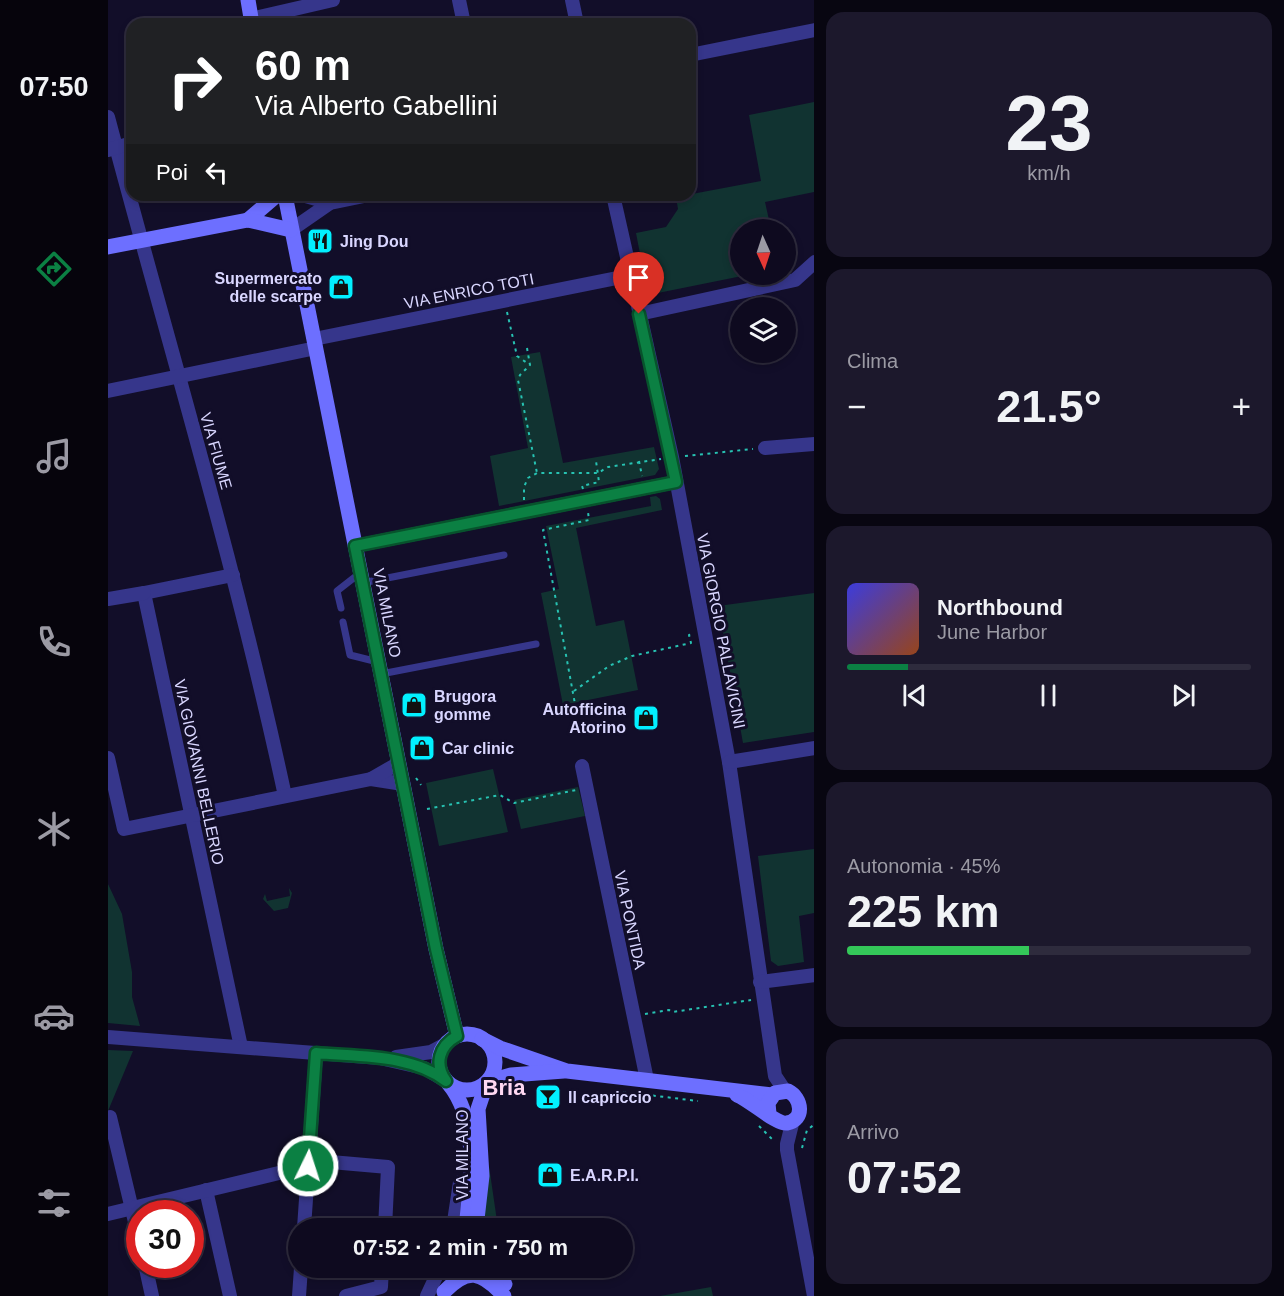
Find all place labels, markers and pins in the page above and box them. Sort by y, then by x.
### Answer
restaurant icon: Jing Dou [305,226,335,256]
place label: Jing Dou [340,233,408,250]
pin [613,252,664,314]
place label: Supermercato delle scarpe [214,270,322,305]
shop icon: Supermercato delle scarpe [326,272,356,302]
place label: Brugora gomme [434,688,496,723]
shop icon: Brugora gomme [399,690,429,720]
place label: Autofficina Atorino [542,701,626,736]
shop icon: Autofficina Atorino [631,703,661,733]
shop icon: Car clinic [407,733,437,763]
place label: Car clinic [442,740,514,757]
bar icon: Il capriccio [533,1082,563,1112]
place label: Il capriccio [568,1089,652,1106]
shop icon: E.A.R.P.I. [535,1160,565,1190]
place label: E.A.R.P.I. [570,1167,639,1184]

